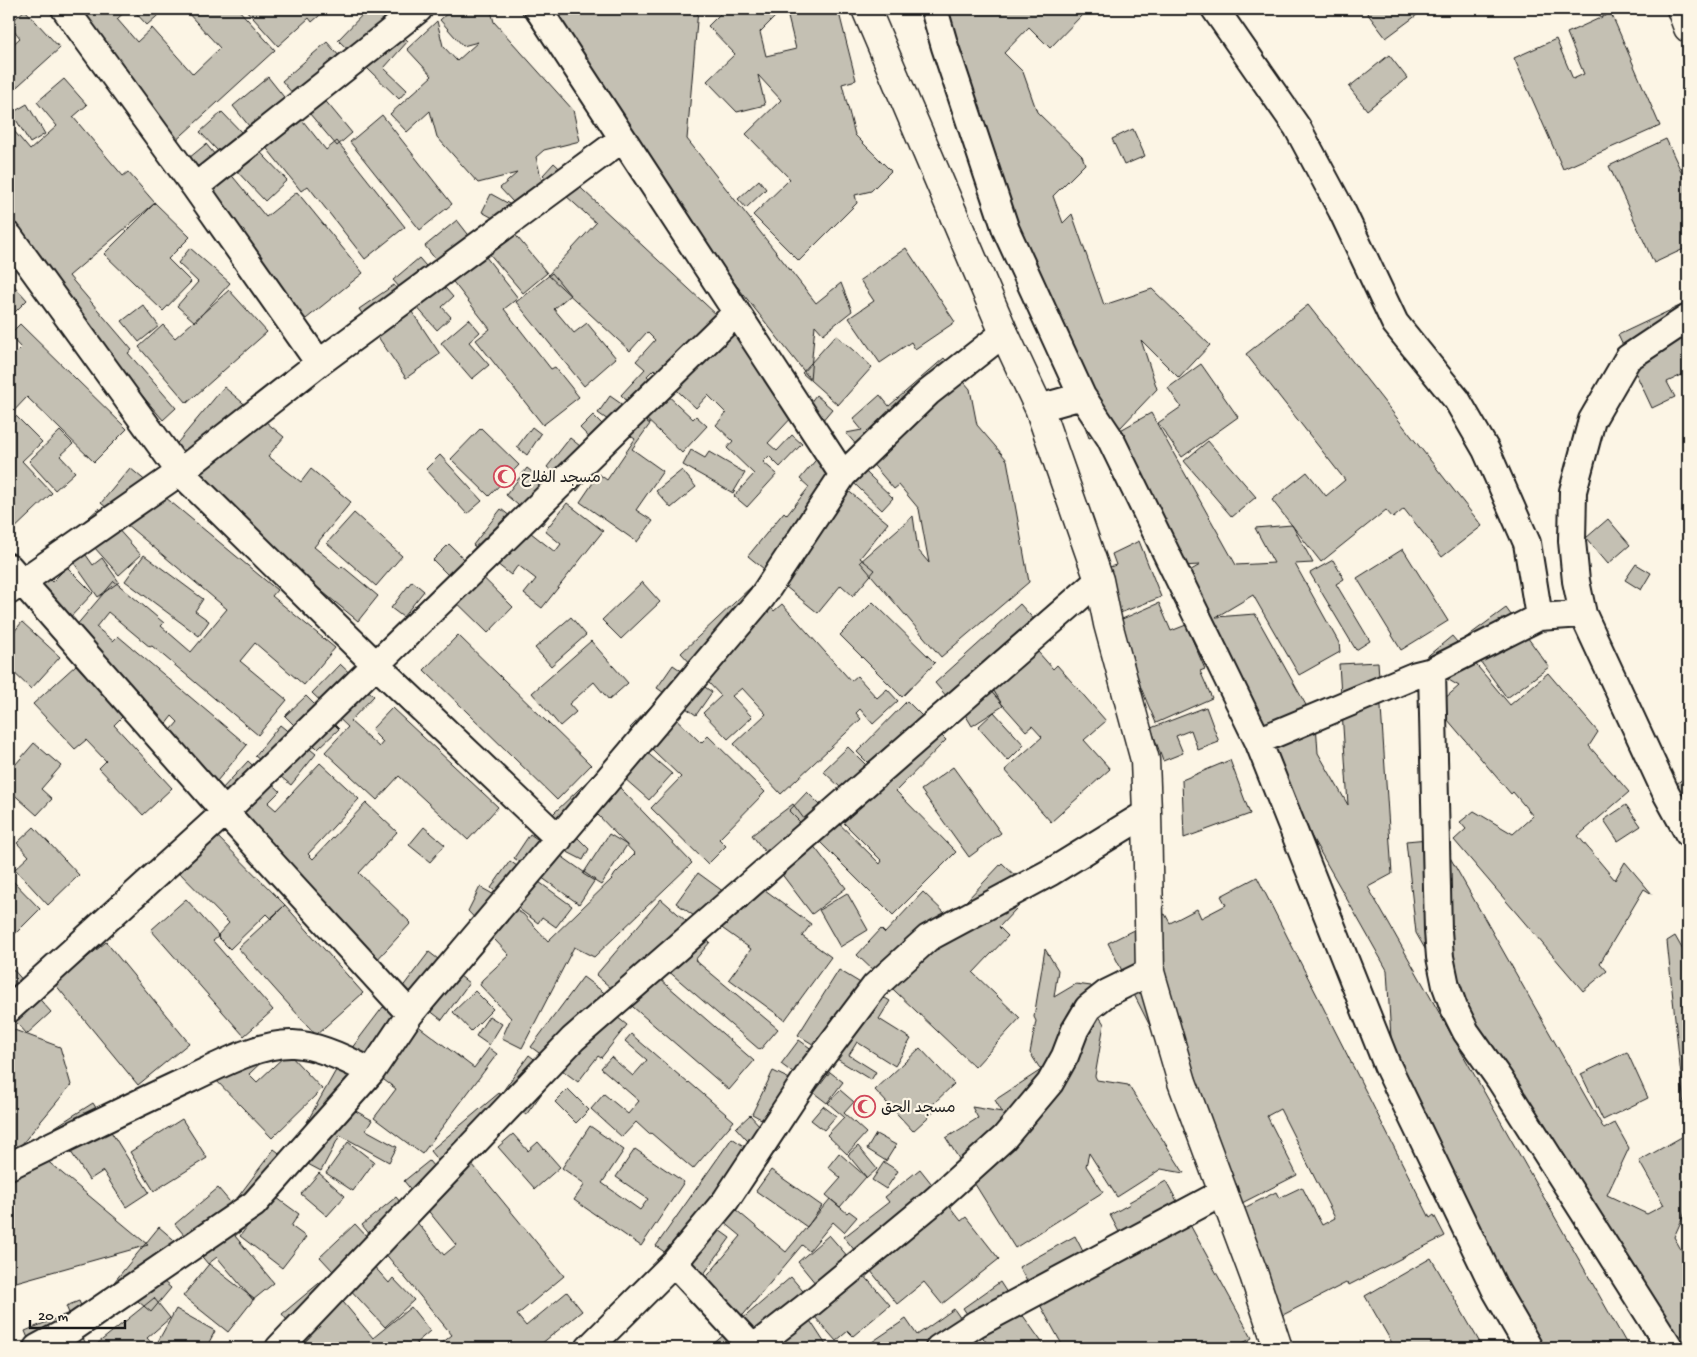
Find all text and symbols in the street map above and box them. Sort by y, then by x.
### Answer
mosque icon: مسجد الفلاح [493,464,517,488]
place label: مسجد الفلاح [521,470,601,489]
mosque icon: مسجد الحق [853,1094,877,1118]
place label: مسجد الحق [881,1100,956,1119]
scale bar [30,1297,125,1329]
text: 20 m [38,1308,68,1326]

